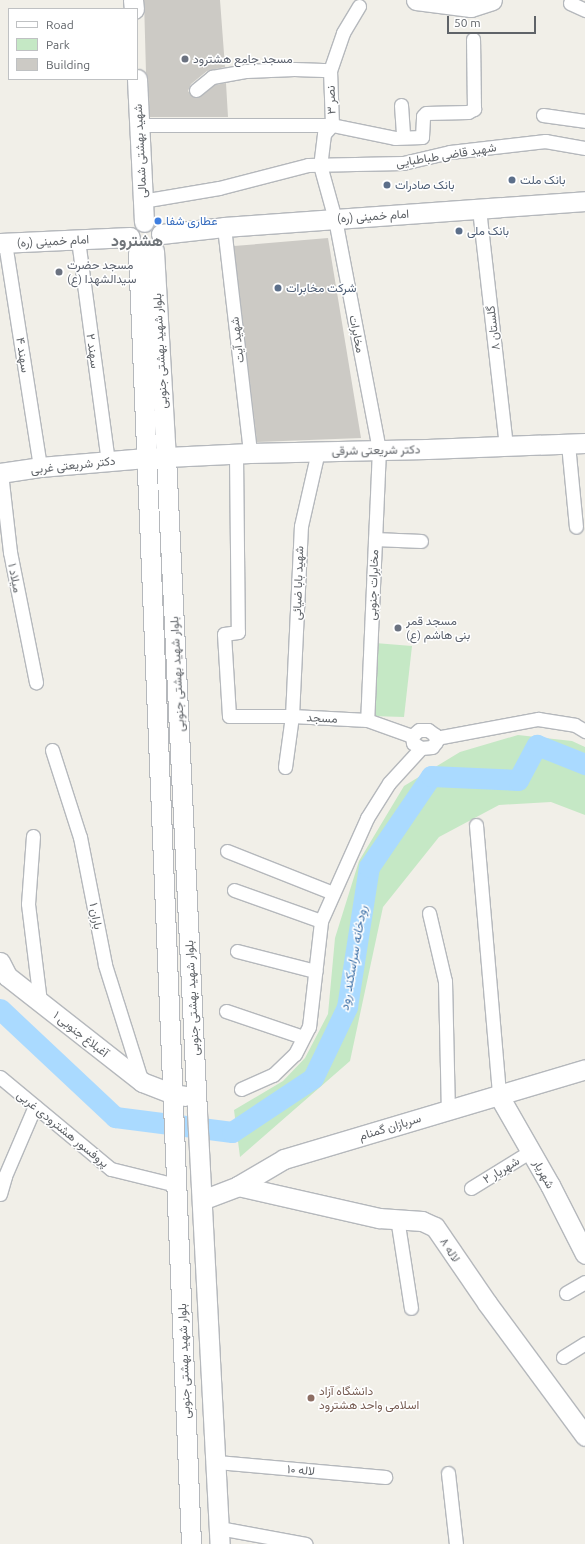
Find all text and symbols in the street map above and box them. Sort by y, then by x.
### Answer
legend [8,8,138,80]
scale bar [449,8,538,34]
text: 50 m [454,16,481,29]
text: Road [46,18,74,31]
text: Park [46,38,70,51]
place label: مسجد جامع هشترود [193,52,293,66]
marker: مسجد جامع هشترود [180,54,190,64]
text: Building [46,58,90,71]
street label: نصر ۳ [323,85,339,115]
street label: شهید بهشتی شمالی [130,104,150,198]
street label: شهید قاضی طباطبایی [395,140,497,170]
place label: بانک ملت [520,173,566,187]
marker: بانک ملت [507,175,517,185]
place label: بانک صادرات [395,178,455,192]
marker: بانک صادرات [382,180,392,190]
street label: امام خمینی (ره) [336,206,410,226]
place label: عطاری شفا [166,214,217,228]
marker: عطاری شفا [153,216,163,226]
place label: بانک ملی [467,224,509,238]
marker: بانک ملی [454,226,464,236]
district label: هشترود [111,230,163,250]
street label: امام خمینی (ره) [16,232,90,250]
place label: مسجد حضرت سیدالشهدا (ع) [67,258,136,286]
marker: مسجد حضرت سیدالشهدا (ع) [54,267,64,277]
place label: شرکت مخابرات [286,281,357,295]
marker: شرکت مخابرات [273,283,283,293]
street label: بلوار شهید بهشتی جنوبی [150,293,170,409]
street label: گلستان ۸ [483,305,503,351]
street label: مخابرات [346,314,368,354]
street label: شهید آیت [227,316,247,364]
street label: سهند ۲ [83,333,103,369]
street label: سهند ۴ [13,336,33,374]
street label: دکتر شریعتی شرقی [332,442,420,458]
street label: دکتر شریعتی غربی [30,453,116,477]
street label: شهيد بابا ضيائی [290,546,306,620]
street label: مخابرات جنوبی [365,549,381,621]
street label: میلاد ۱ [5,562,25,594]
place label: مسجد قمر بنی هاشم (ع) [406,614,470,642]
street label: بلوار شهید بهشتی جنوبی [167,616,187,732]
marker: مسجد قمر بنی هاشم (ع) [393,623,403,633]
street label: مسجد [306,710,338,726]
street label: باران ۱ [86,901,106,931]
water label: رودخانه سراسکند رود [336,904,370,1012]
street label: بلوار شهید بهشتی جنوبی [182,940,202,1056]
street label: آغبلاغ جنوبی ۱ [51,1008,111,1060]
street label: پروفسور هشترودی غربی [14,1087,112,1171]
street label: سربازان گمنام [357,1111,423,1143]
street label: شهریار ۲ [480,1154,522,1186]
street label: شهریار [530,1157,558,1191]
street label: لاله ۸ [437,1235,463,1265]
street label: بلوار شهید بهشتی جنوبی [175,1303,193,1419]
place label: دانشگاه آزاد اسلامی واحد هشترود [319,1384,419,1412]
marker: دانشگاه آزاد اسلامی واحد هشترود [306,1393,316,1403]
street label: لاله ۱۰ [287,1462,315,1478]

